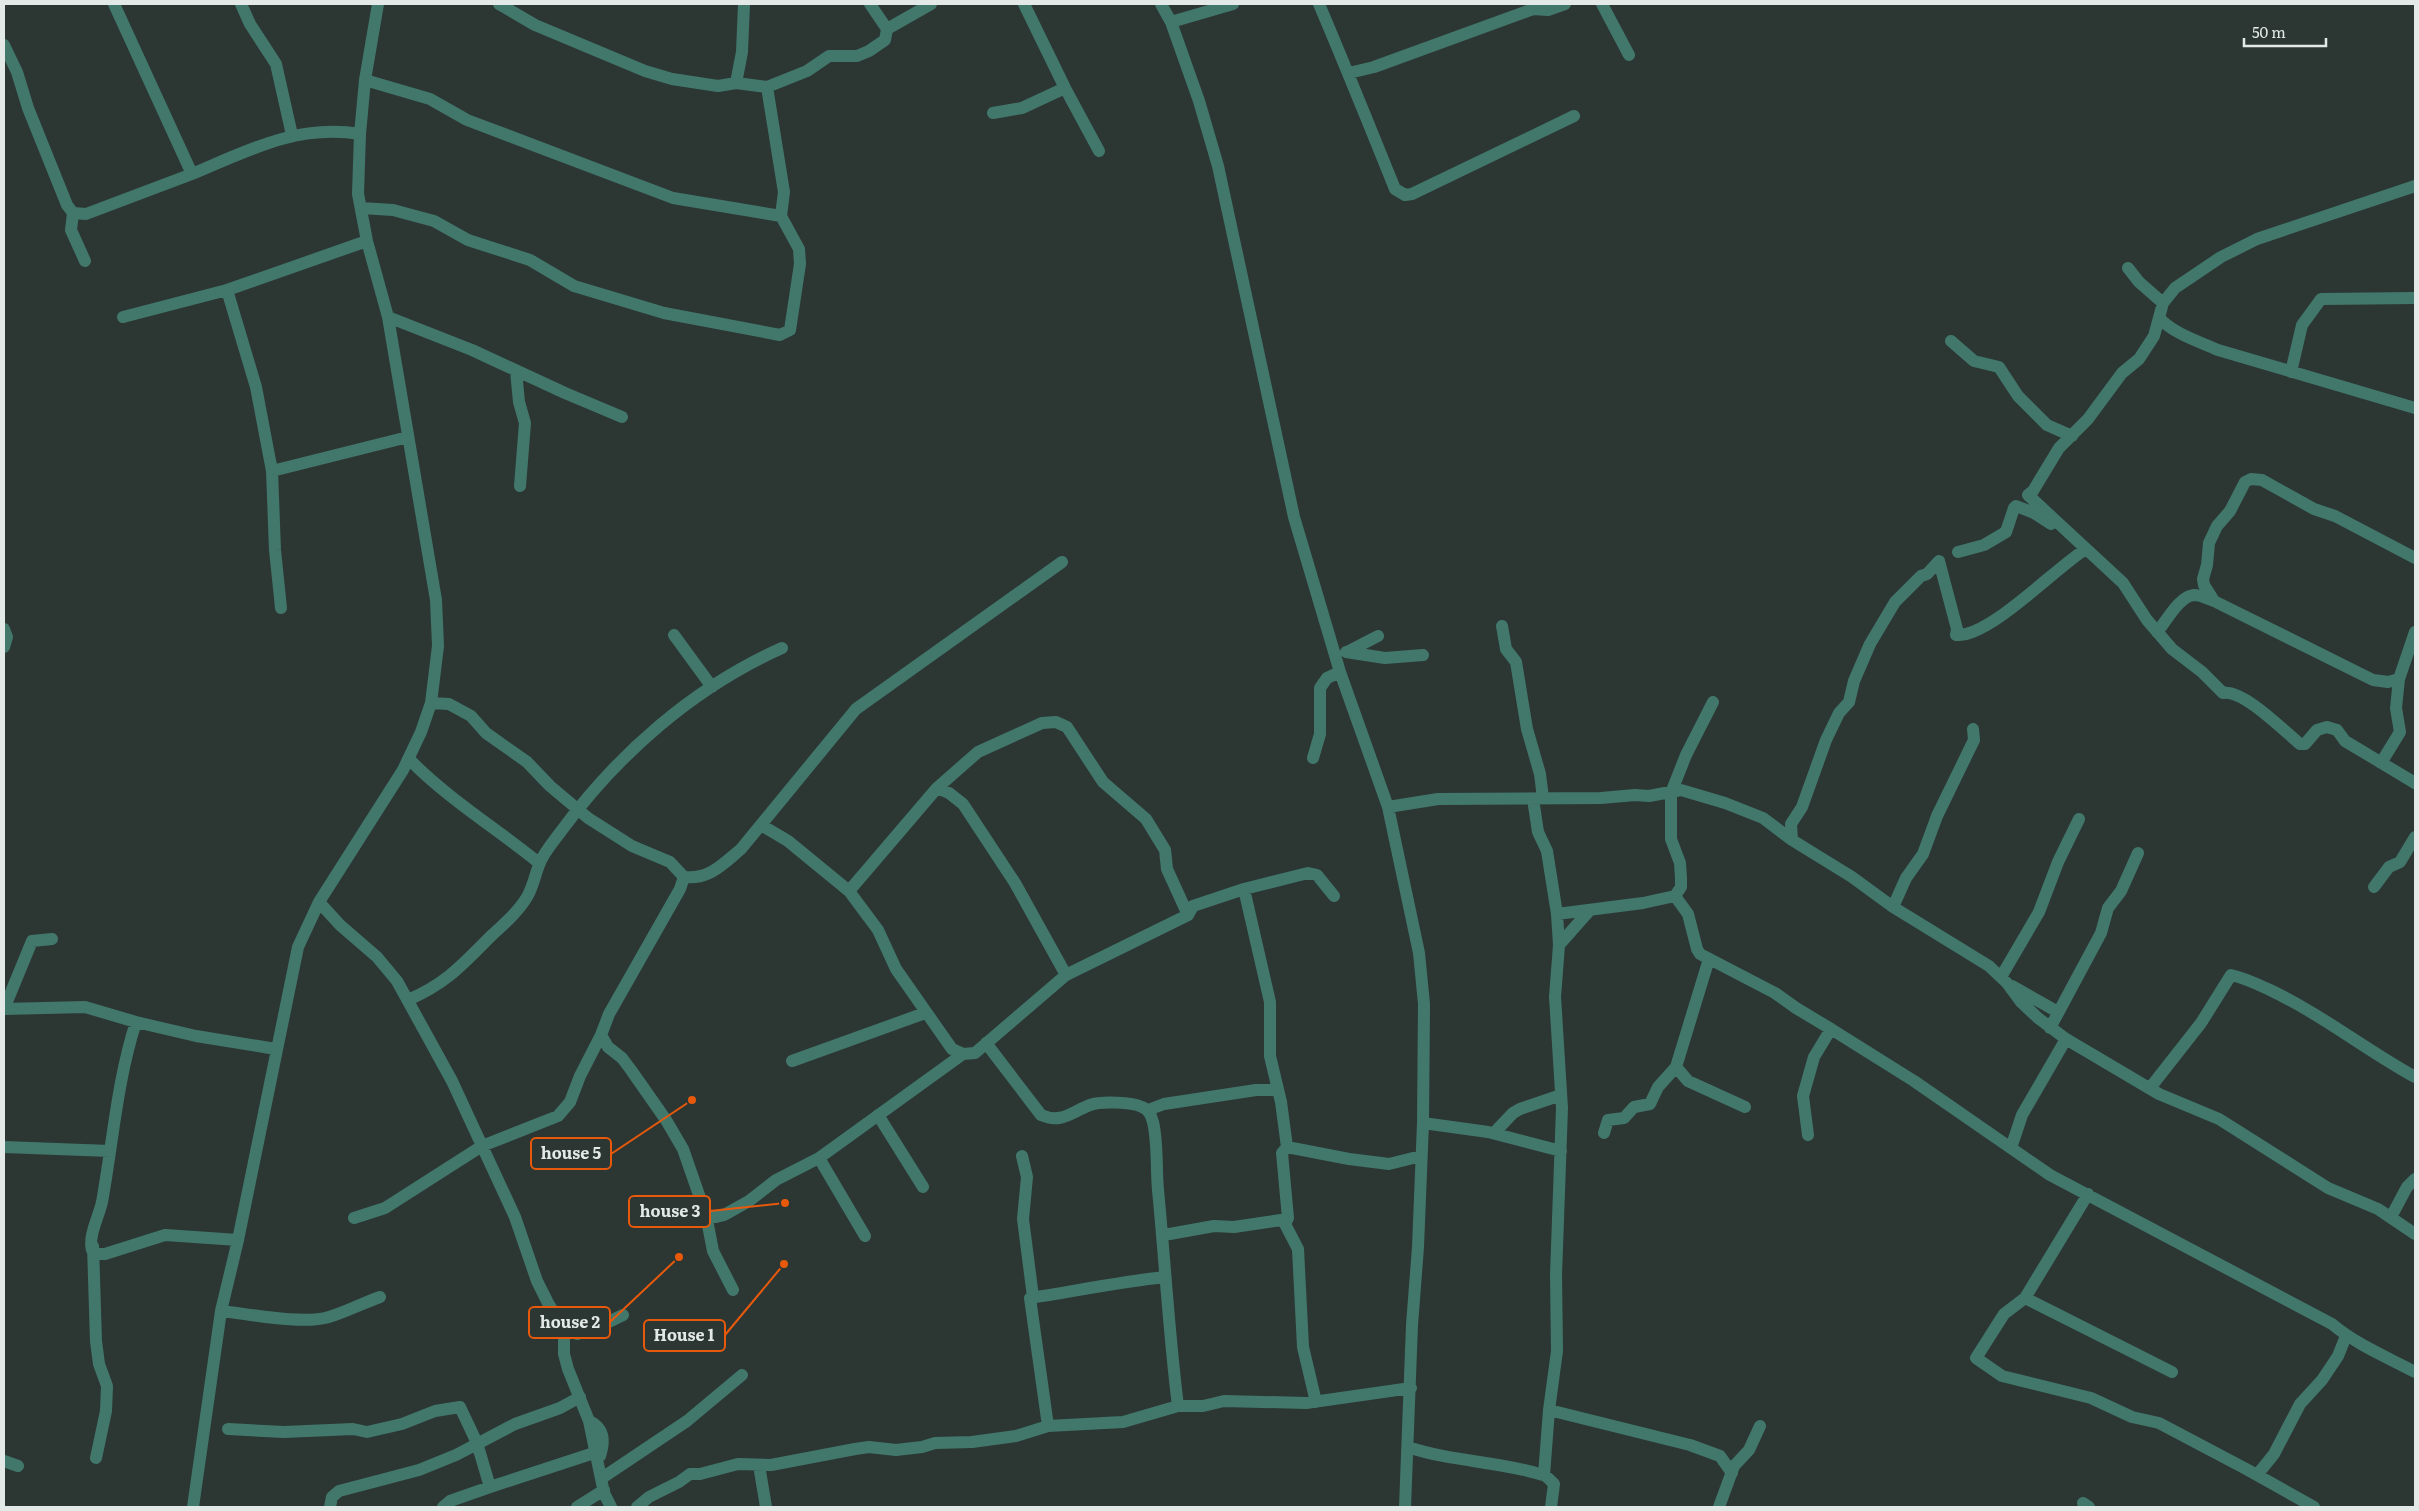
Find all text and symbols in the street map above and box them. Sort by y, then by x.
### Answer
scale bar [2244,15,2326,47]
text: 50 m [2252,20,2286,43]
callout: house 5 [531,1138,611,1169]
text: house 5 [541,1140,602,1164]
callout: house 3 [629,1196,710,1227]
text: house 3 [640,1198,700,1222]
callout: house 2 [529,1307,610,1338]
text: house 2 [540,1309,601,1333]
callout: House 1 [644,1320,725,1351]
text: House 1 [654,1322,715,1346]

